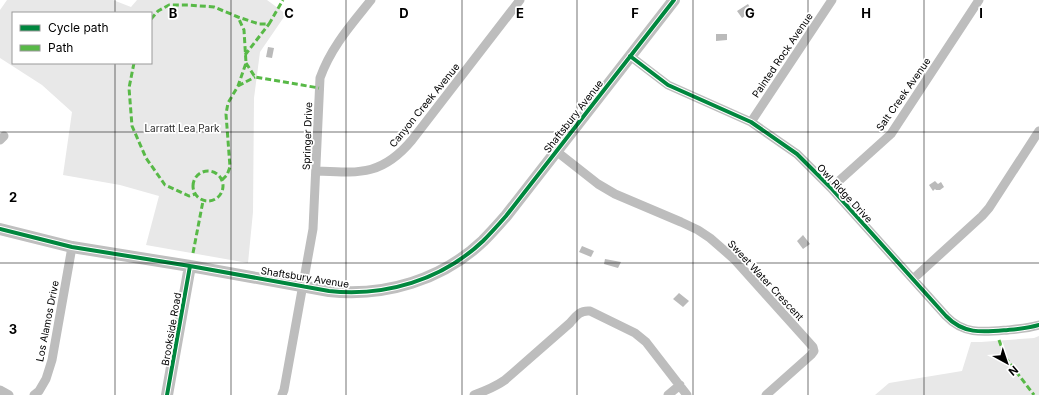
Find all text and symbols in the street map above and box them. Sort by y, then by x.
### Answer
text: B [169,5,178,21]
text: C [284,5,294,21]
text: D [399,5,409,21]
text: E [516,5,524,21]
text: F [631,5,639,21]
text: G [745,5,755,21]
text: H [861,5,871,21]
text: I [979,5,983,21]
street label: Painted Rock Avenue [749,10,815,100]
legend [12,12,152,64]
text: Cycle path [48,20,109,35]
text: Path [48,40,73,55]
street label: Salt Creek Avenue [873,55,933,133]
street label: Canyon Creek Avenue [386,60,462,150]
street label: Shaftsbury Avenue [541,77,605,155]
street label: Springer Drive [300,102,314,170]
park label: Larratt Lea Park [144,122,220,134]
street label: Owl Ridge Drive [815,161,875,225]
text: 2 [9,189,17,205]
street label: Sweet Water Crescent [726,237,807,323]
street label: Shaftsbury Avenue [260,264,350,290]
street label: Los Alamos Drive [33,279,61,363]
street label: Brookside Road [159,291,183,367]
text: 3 [9,321,17,337]
north arrow [987,343,1027,383]
text: N [1006,363,1021,379]

